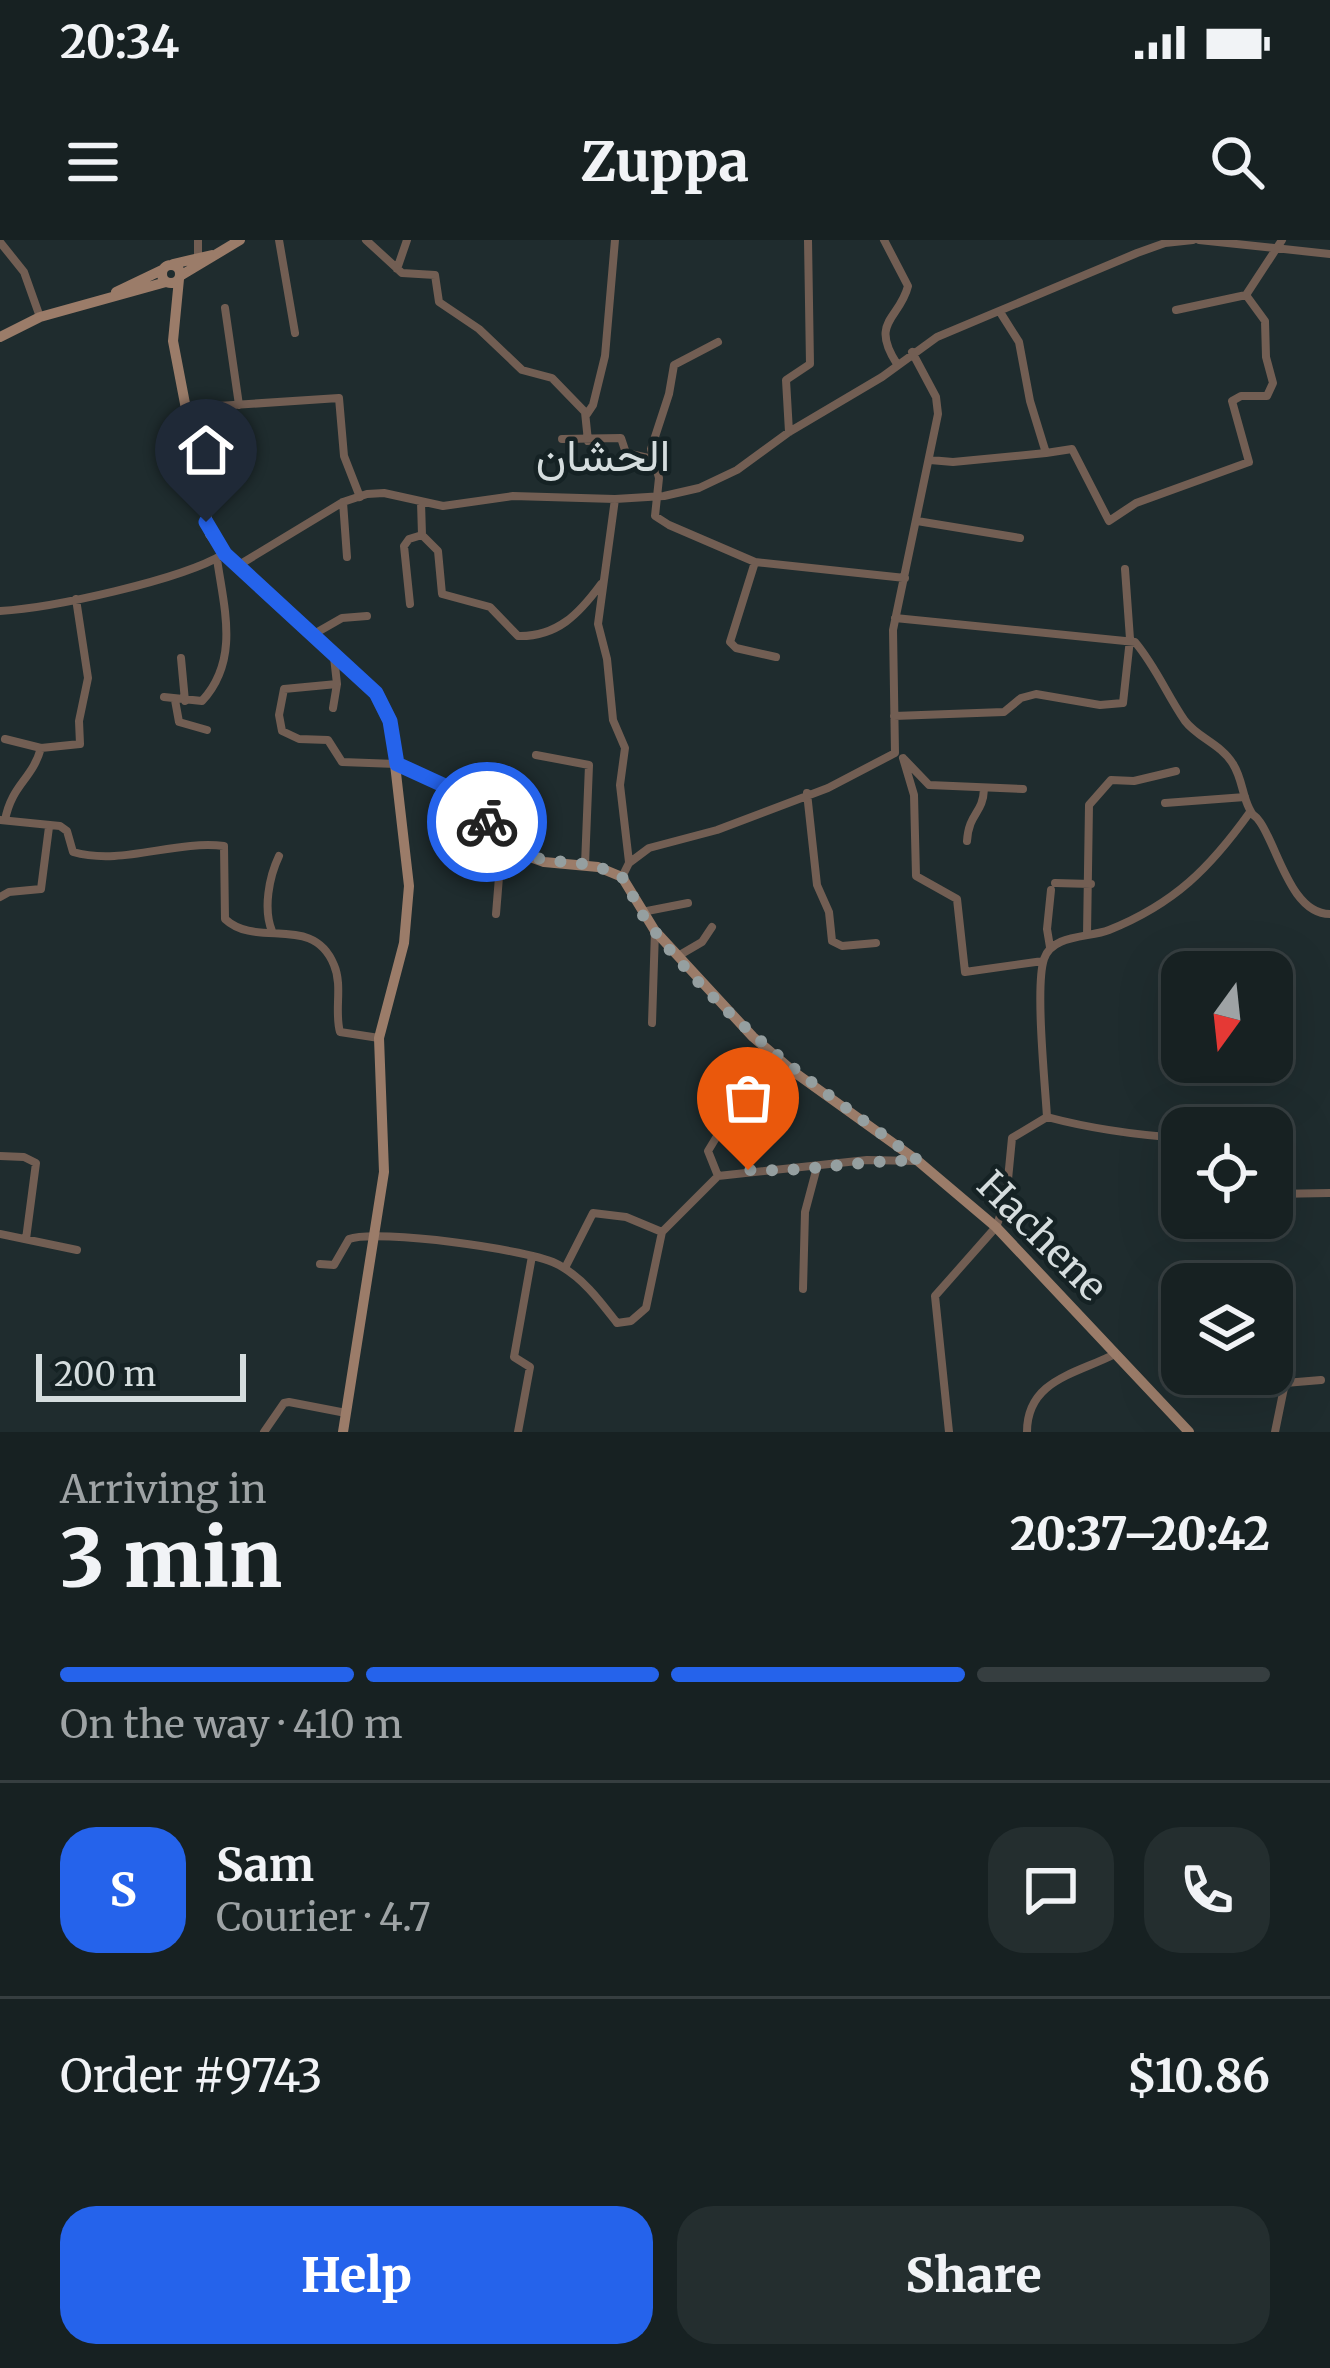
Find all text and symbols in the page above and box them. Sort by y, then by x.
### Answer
text: 20:34 [60,14,179,70]
text: Zuppa [581,128,749,196]
icon: menu [60,129,126,195]
icon: search [1204,129,1270,195]
pin [155,399,257,522]
icon: home [173,417,239,483]
district label: الحشان [536,427,670,483]
courier [427,762,547,882]
icon: bike [454,789,520,855]
north arrow [1161,951,1293,1083]
map controls [1161,951,1293,1395]
pin [697,1047,799,1170]
icon: bag [715,1065,781,1131]
button: locate [1161,1107,1293,1239]
street label: Hachene [967,1161,1117,1311]
button: layers [1161,1263,1293,1395]
scale bar [36,1348,246,1401]
text: 200 m [54,1354,156,1395]
text: Arriving in [60,1465,267,1514]
text: 20:37–20:42 [1010,1506,1270,1562]
text: 3 min [60,1510,282,1608]
text: On the way · 410 m [60,1700,403,1749]
button: chat [988,1827,1114,1953]
button: phone [1144,1827,1270,1953]
text: Sam [216,1837,314,1893]
text: S [109,1862,137,1918]
text: Courier · 4.7 [216,1893,431,1942]
text: Order #9743 [60,2048,322,2104]
text: $10.86 [1127,2048,1270,2104]
button: Help [60,2206,653,2344]
button: Share [677,2206,1270,2344]

